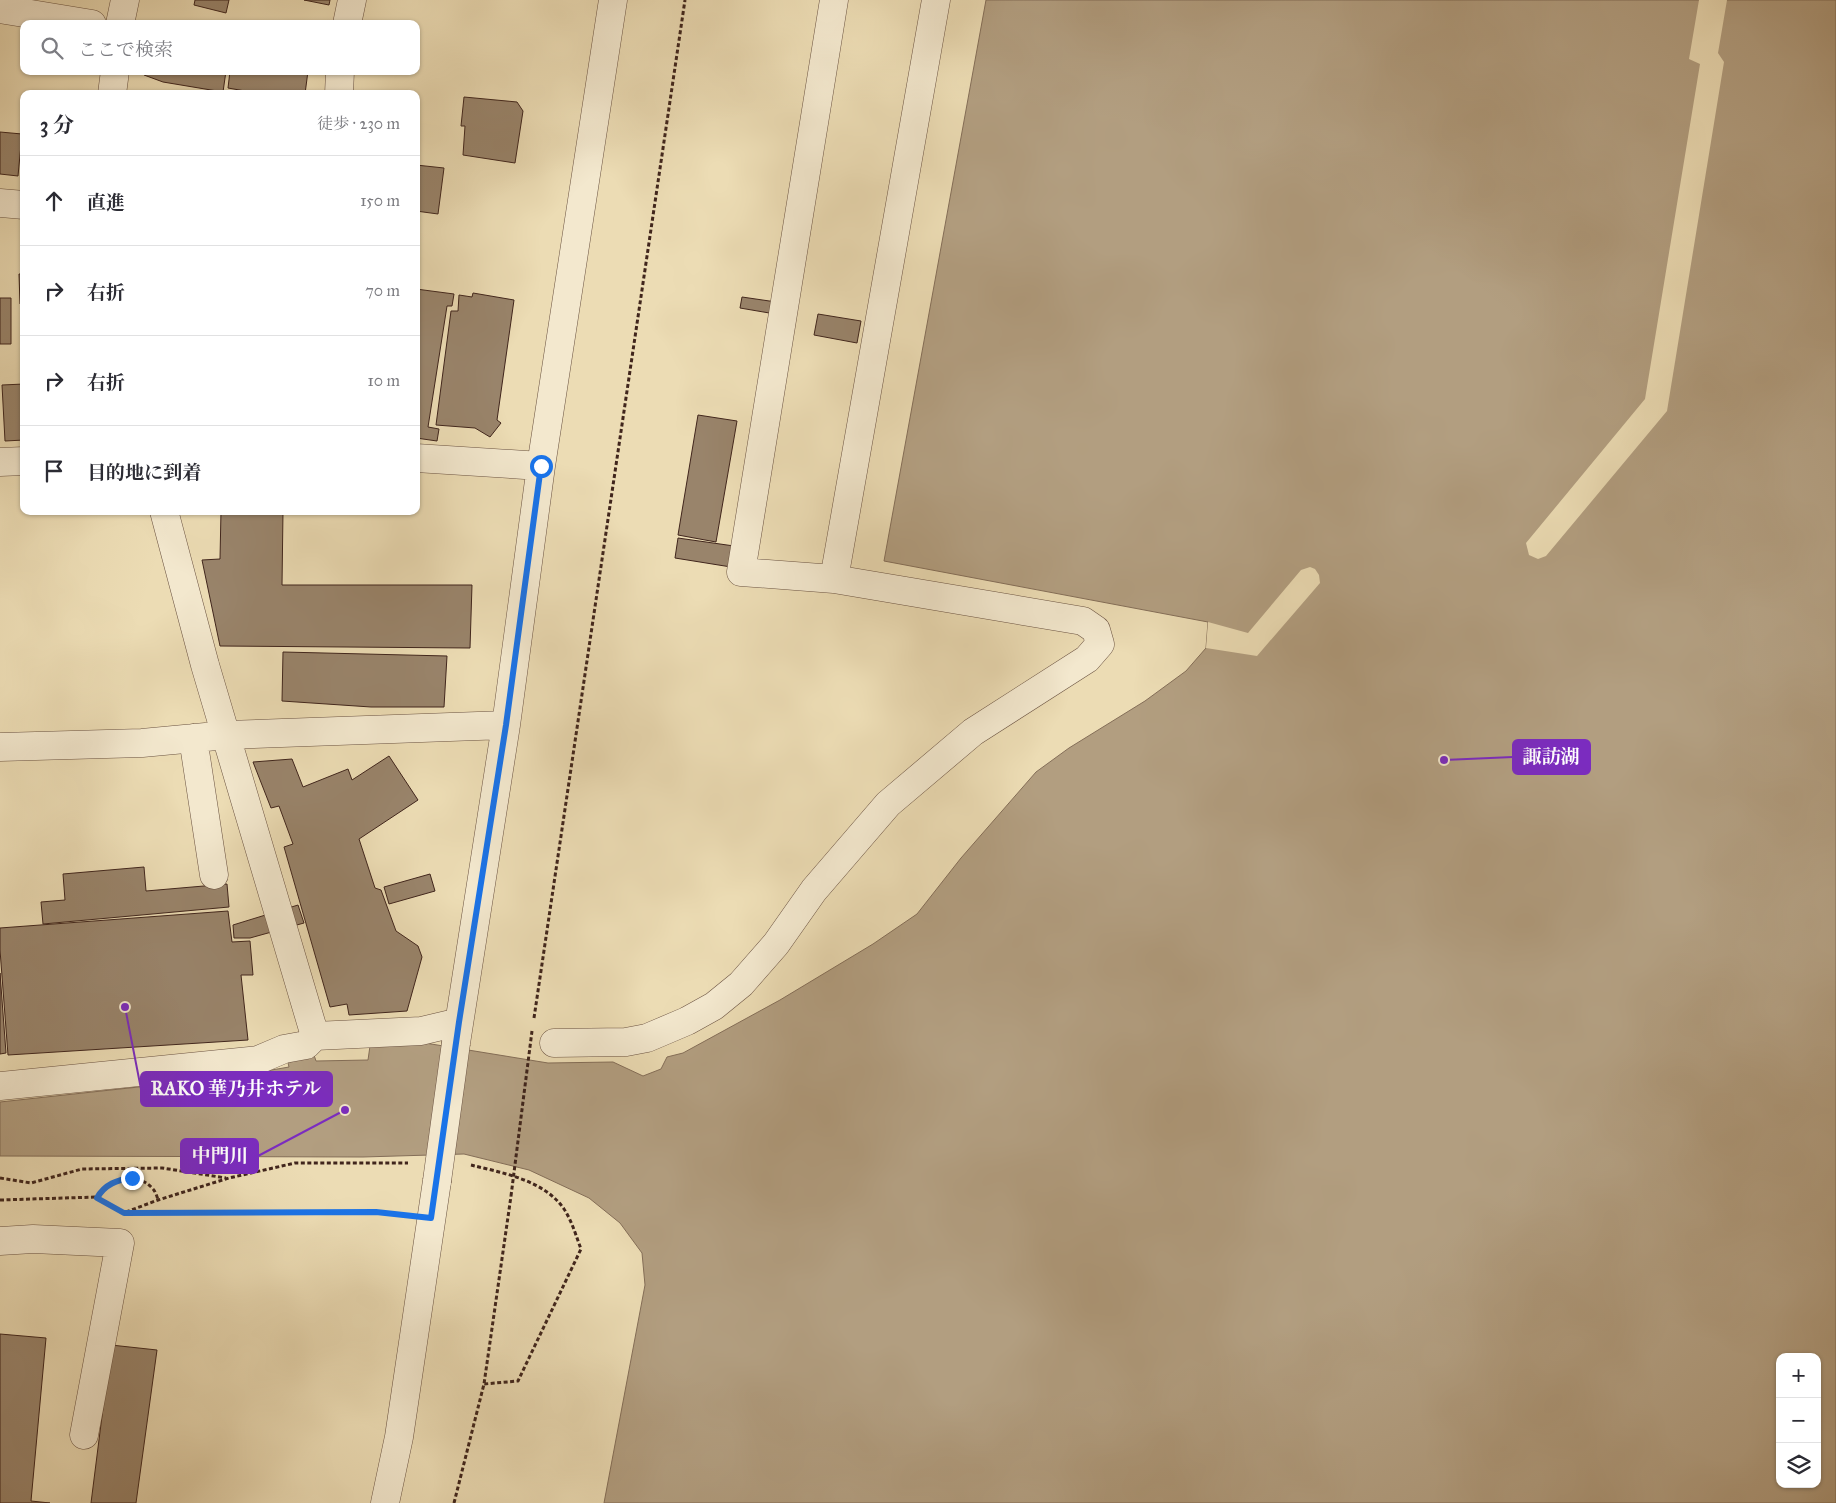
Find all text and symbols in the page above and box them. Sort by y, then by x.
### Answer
search box [20,20,420,75]
icon: search [38,34,66,62]
text: ここで検索 [78,38,173,61]
text: 3 分 [40,112,74,138]
text: 徒歩 · 230 m [317,114,400,133]
icon: ahead [40,187,68,215]
text: 直進 [87,191,125,214]
text: 150 m [360,191,400,210]
icon: right [40,277,68,305]
text: 右折 [87,281,125,304]
text: 70 m [365,281,400,300]
icon: right [40,367,68,395]
text: 右折 [87,371,125,394]
text: 10 m [368,371,400,390]
route start [530,455,553,478]
icon: arrive [40,457,68,485]
text: 目的地に到着 [87,461,201,484]
callout: 諏訪湖 [1513,740,1590,774]
text: 諏訪湖 [1522,745,1580,768]
callout: RAKO 華乃井ホテル [141,1072,332,1106]
text: RAKO 華乃井ホテル [151,1077,321,1100]
callout: 中門川 [181,1139,258,1173]
text: 中門川 [191,1144,249,1167]
route end [121,1167,144,1190]
map controls [1776,1353,1821,1488]
button: + [1776,1353,1821,1398]
button: − [1776,1398,1821,1443]
button: layers [1776,1443,1821,1488]

